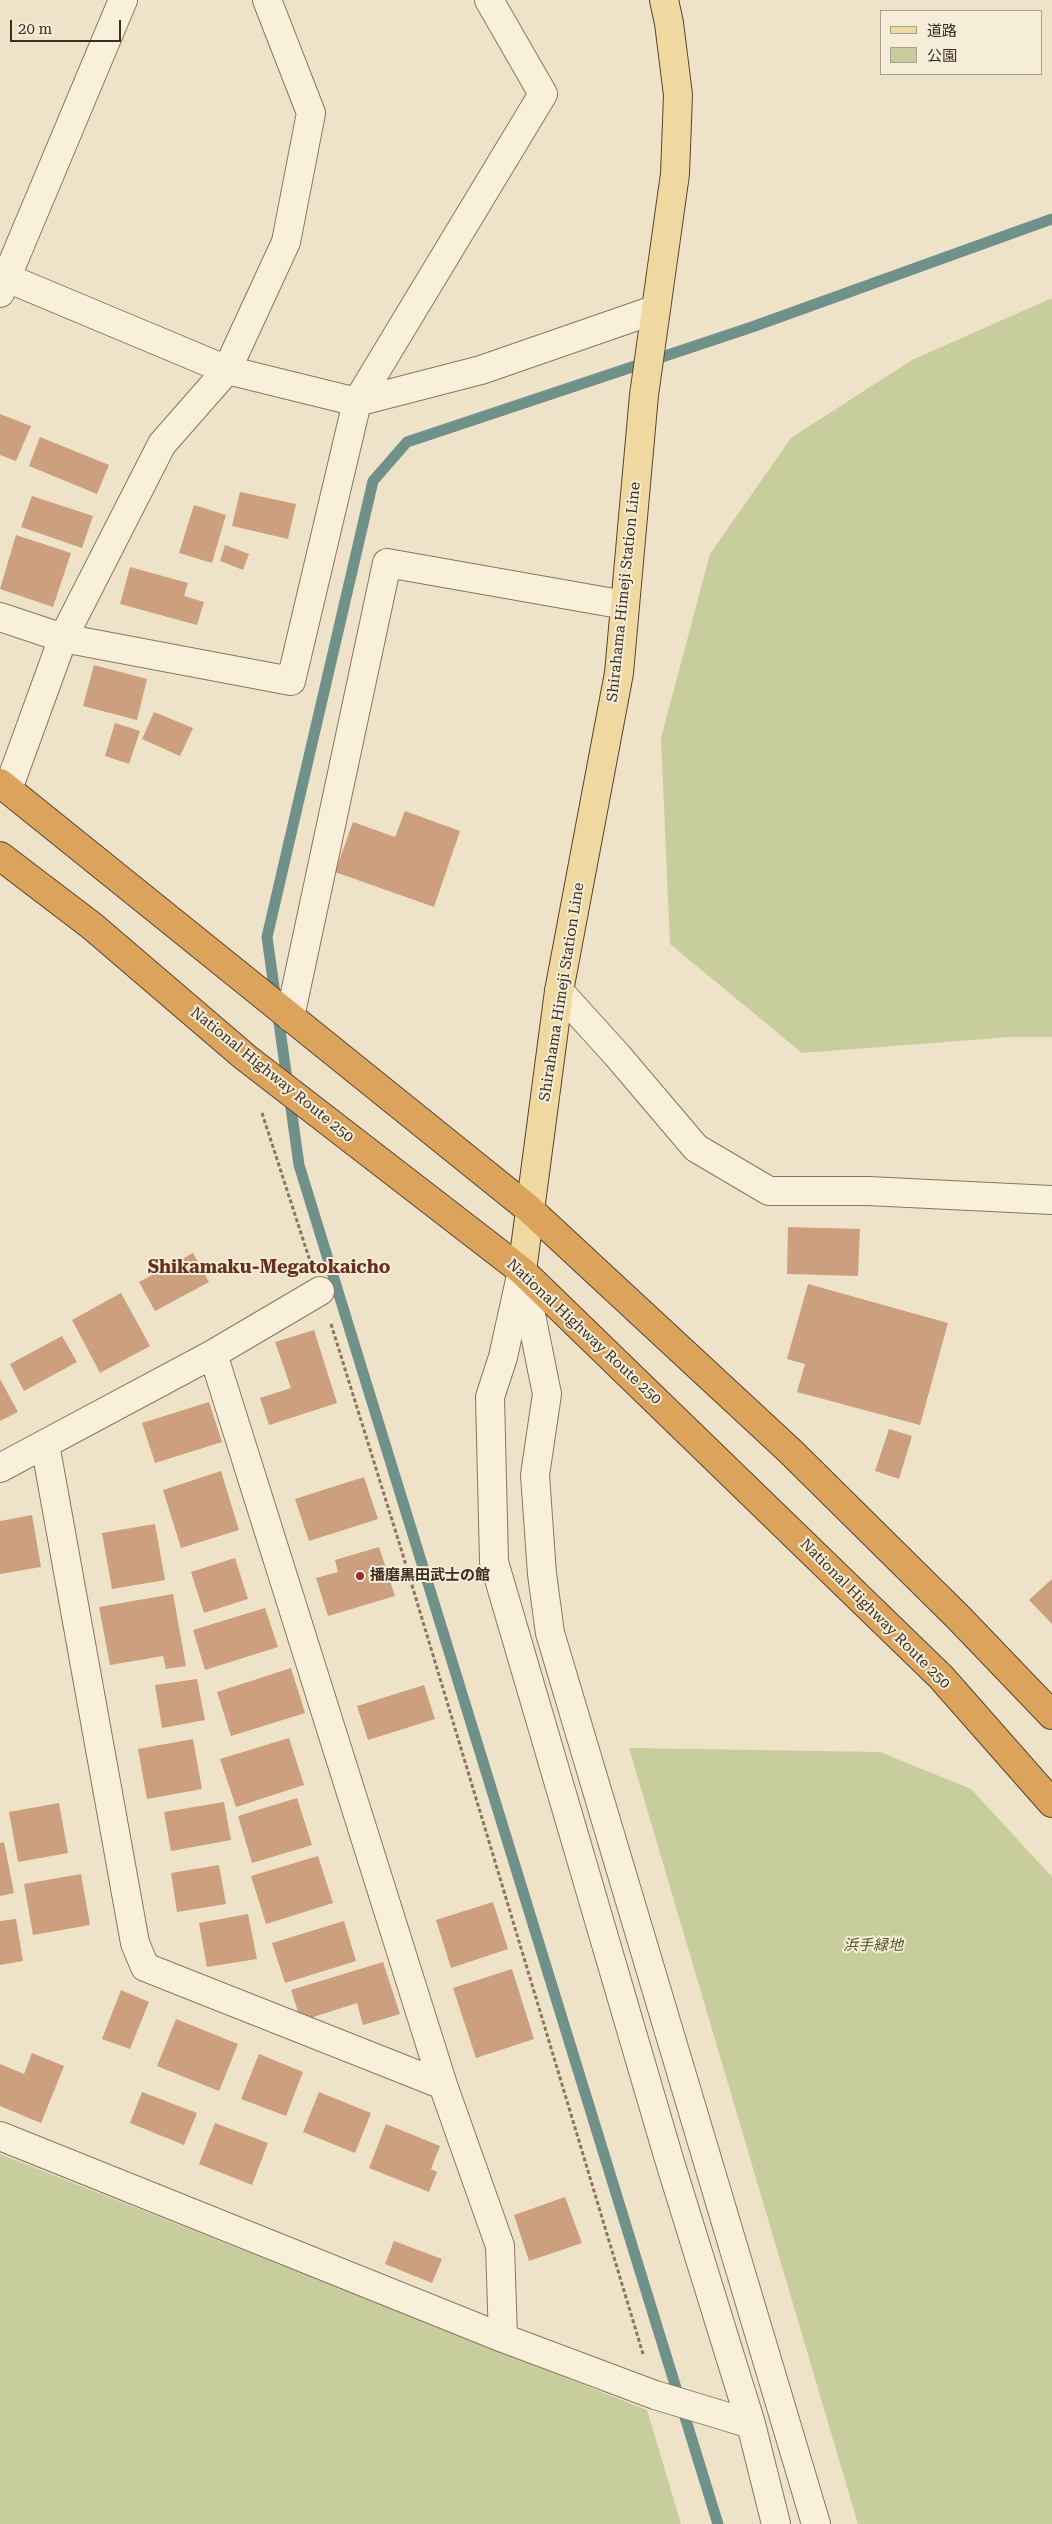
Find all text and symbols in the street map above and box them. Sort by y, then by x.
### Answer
scale bar [12,10,124,42]
legend [880,10,1042,75]
text: 20 m [18,20,52,38]
text: 道路 [927,22,957,40]
text: 公園 [927,47,957,65]
street label: Shirahama Himeji Station Line [603,481,645,703]
street label: Shirahama Himeji Station Line [536,881,588,1103]
street label: National Highway Route 250 [187,1004,357,1146]
street label: National Highway Route 250 [503,1256,665,1408]
district label: Shikamaku-Megatokaicho [148,1257,390,1279]
street label: National Highway Route 250 [796,1535,954,1693]
place label: 播磨黒田武士の館 [370,1567,490,1585]
marker: 播磨黒田武士の館 [354,1570,366,1582]
park label: 浜手緑地 [843,1937,903,1955]

